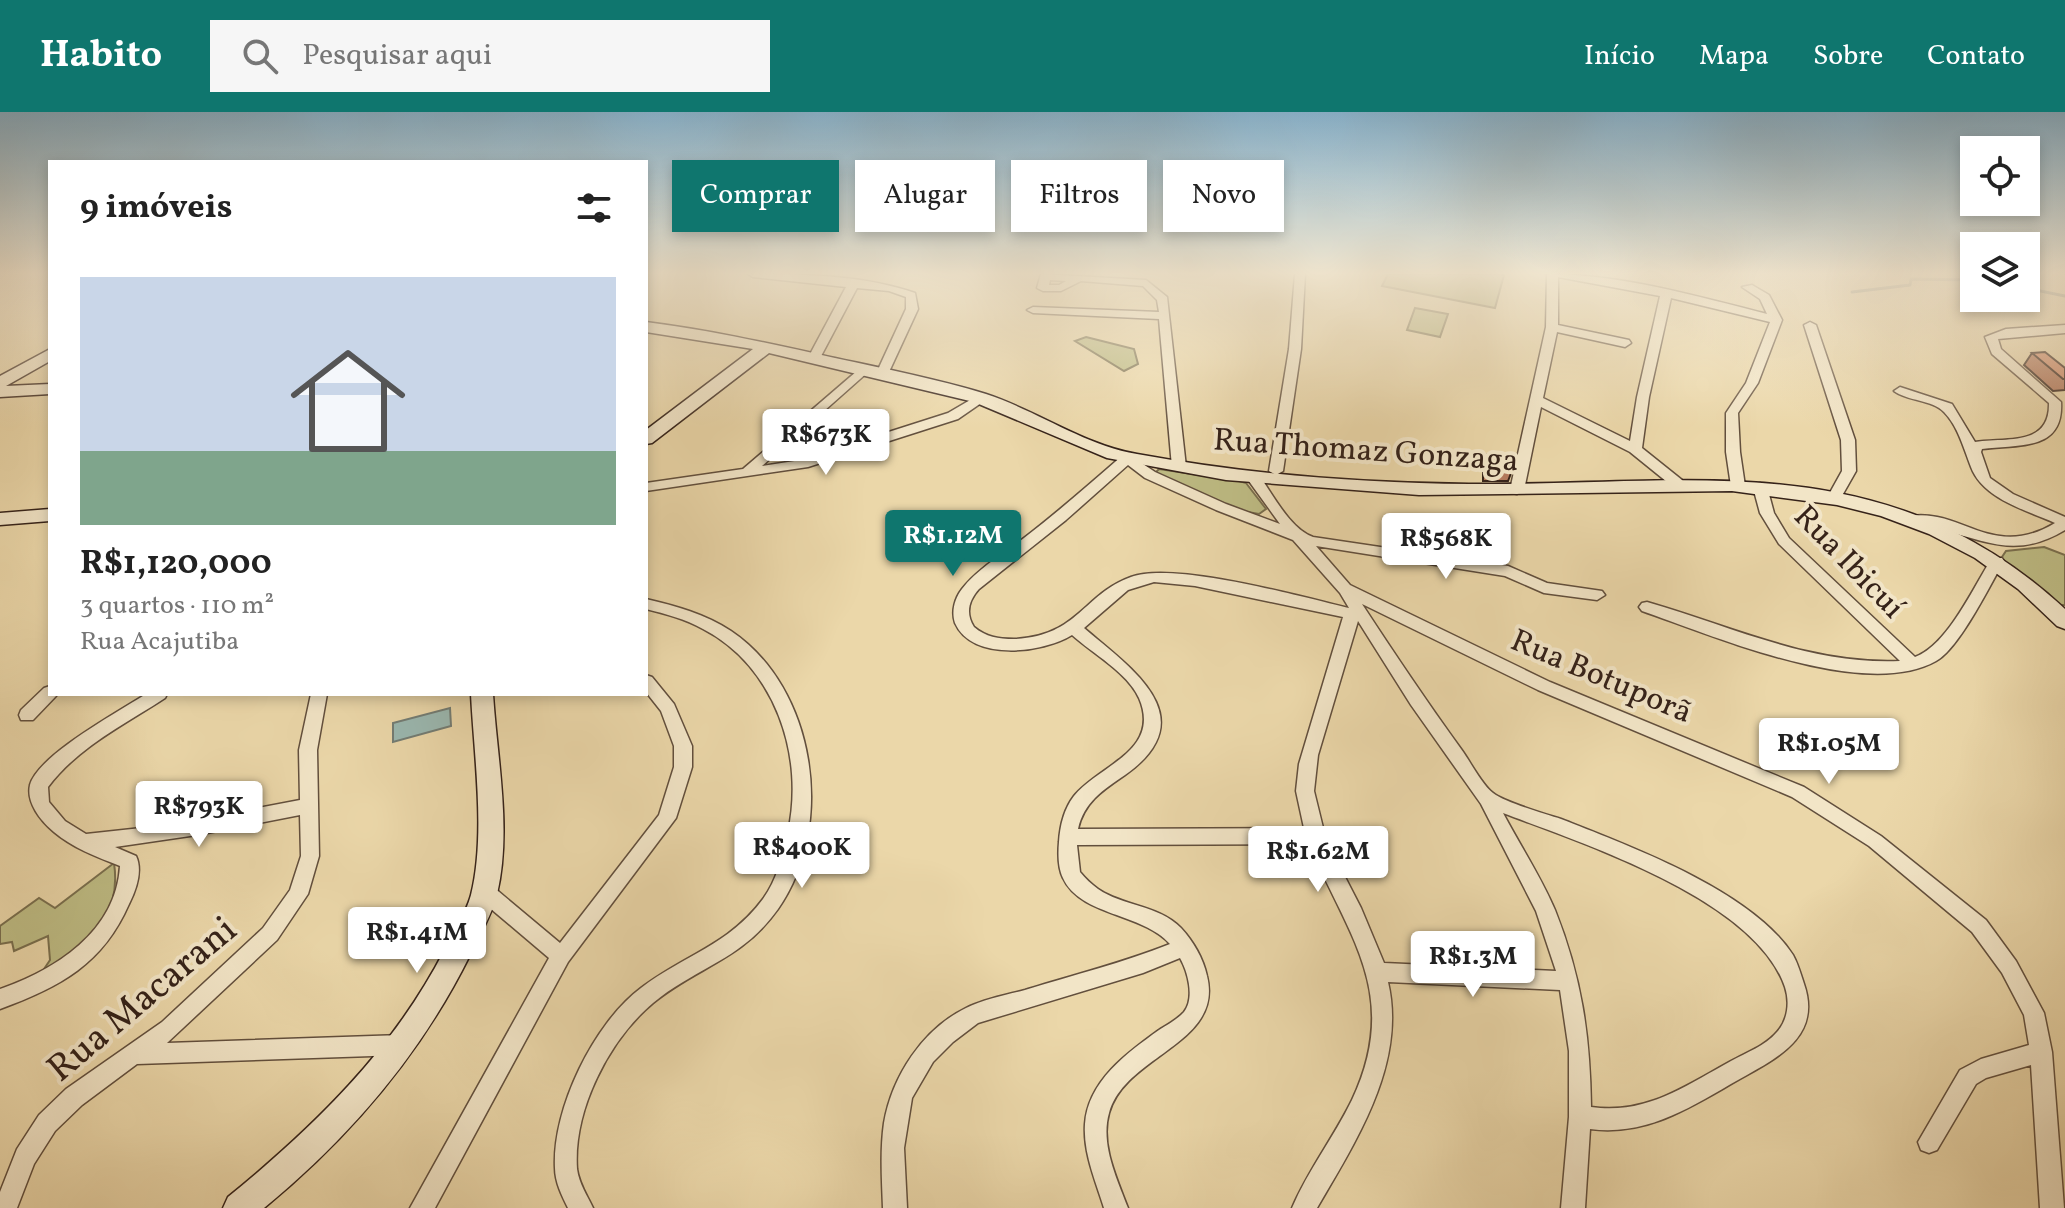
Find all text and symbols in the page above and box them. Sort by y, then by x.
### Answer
search box [210,20,770,92]
text: Habito [40,30,162,83]
icon: search [238,34,282,78]
text: Pesquisar aqui [302,35,492,77]
text: Início [1584,37,1655,76]
text: Mapa [1699,37,1769,76]
text: Sobre [1813,37,1883,76]
text: Contato [1927,37,2025,76]
map controls [1960,136,2040,312]
button: locate [1960,136,2040,216]
chip: Comprar [672,160,839,232]
chip: Alugar [855,160,995,232]
chip: Filtros [1011,160,1147,232]
chip: Novo [1163,160,1284,232]
text: 9 imóveis [80,185,232,232]
icon: filters [572,186,616,230]
button: layers [1960,232,2040,312]
icon: home [276,329,420,473]
pin: R$673K [761,409,891,477]
text: R$673K [780,417,872,453]
street label: Rua Thomaz Gonzaga [1212,419,1520,485]
street label: Rua Ibicuí [1782,496,1913,630]
pin: R$1.12M [879,510,1027,578]
pin: R$568K [1381,513,1511,581]
text: R$1.12M [903,518,1003,554]
text: R$568K [1400,521,1492,557]
text: R$1,120,000 [80,541,272,588]
text: 3 quartos · 110 m² [80,588,274,624]
street label: Rua Botuporã [1503,620,1698,736]
text: Rua Acajutiba [80,624,239,660]
pin: R$1.05M [1755,718,1903,786]
text: R$1.05M [1777,726,1881,762]
pin: R$793K [134,781,264,849]
text: R$793K [154,789,244,825]
pin: R$400K [737,822,867,890]
pin: R$1.62M [1244,826,1392,894]
text: R$400K [752,830,852,866]
text: R$1.62M [1266,834,1370,870]
street label: Rua Macarani [37,905,250,1096]
pin: R$1.41M [343,907,491,975]
text: R$1.41M [366,915,468,951]
pin: R$1.3M [1408,931,1538,999]
text: R$1.3M [1429,939,1517,975]

